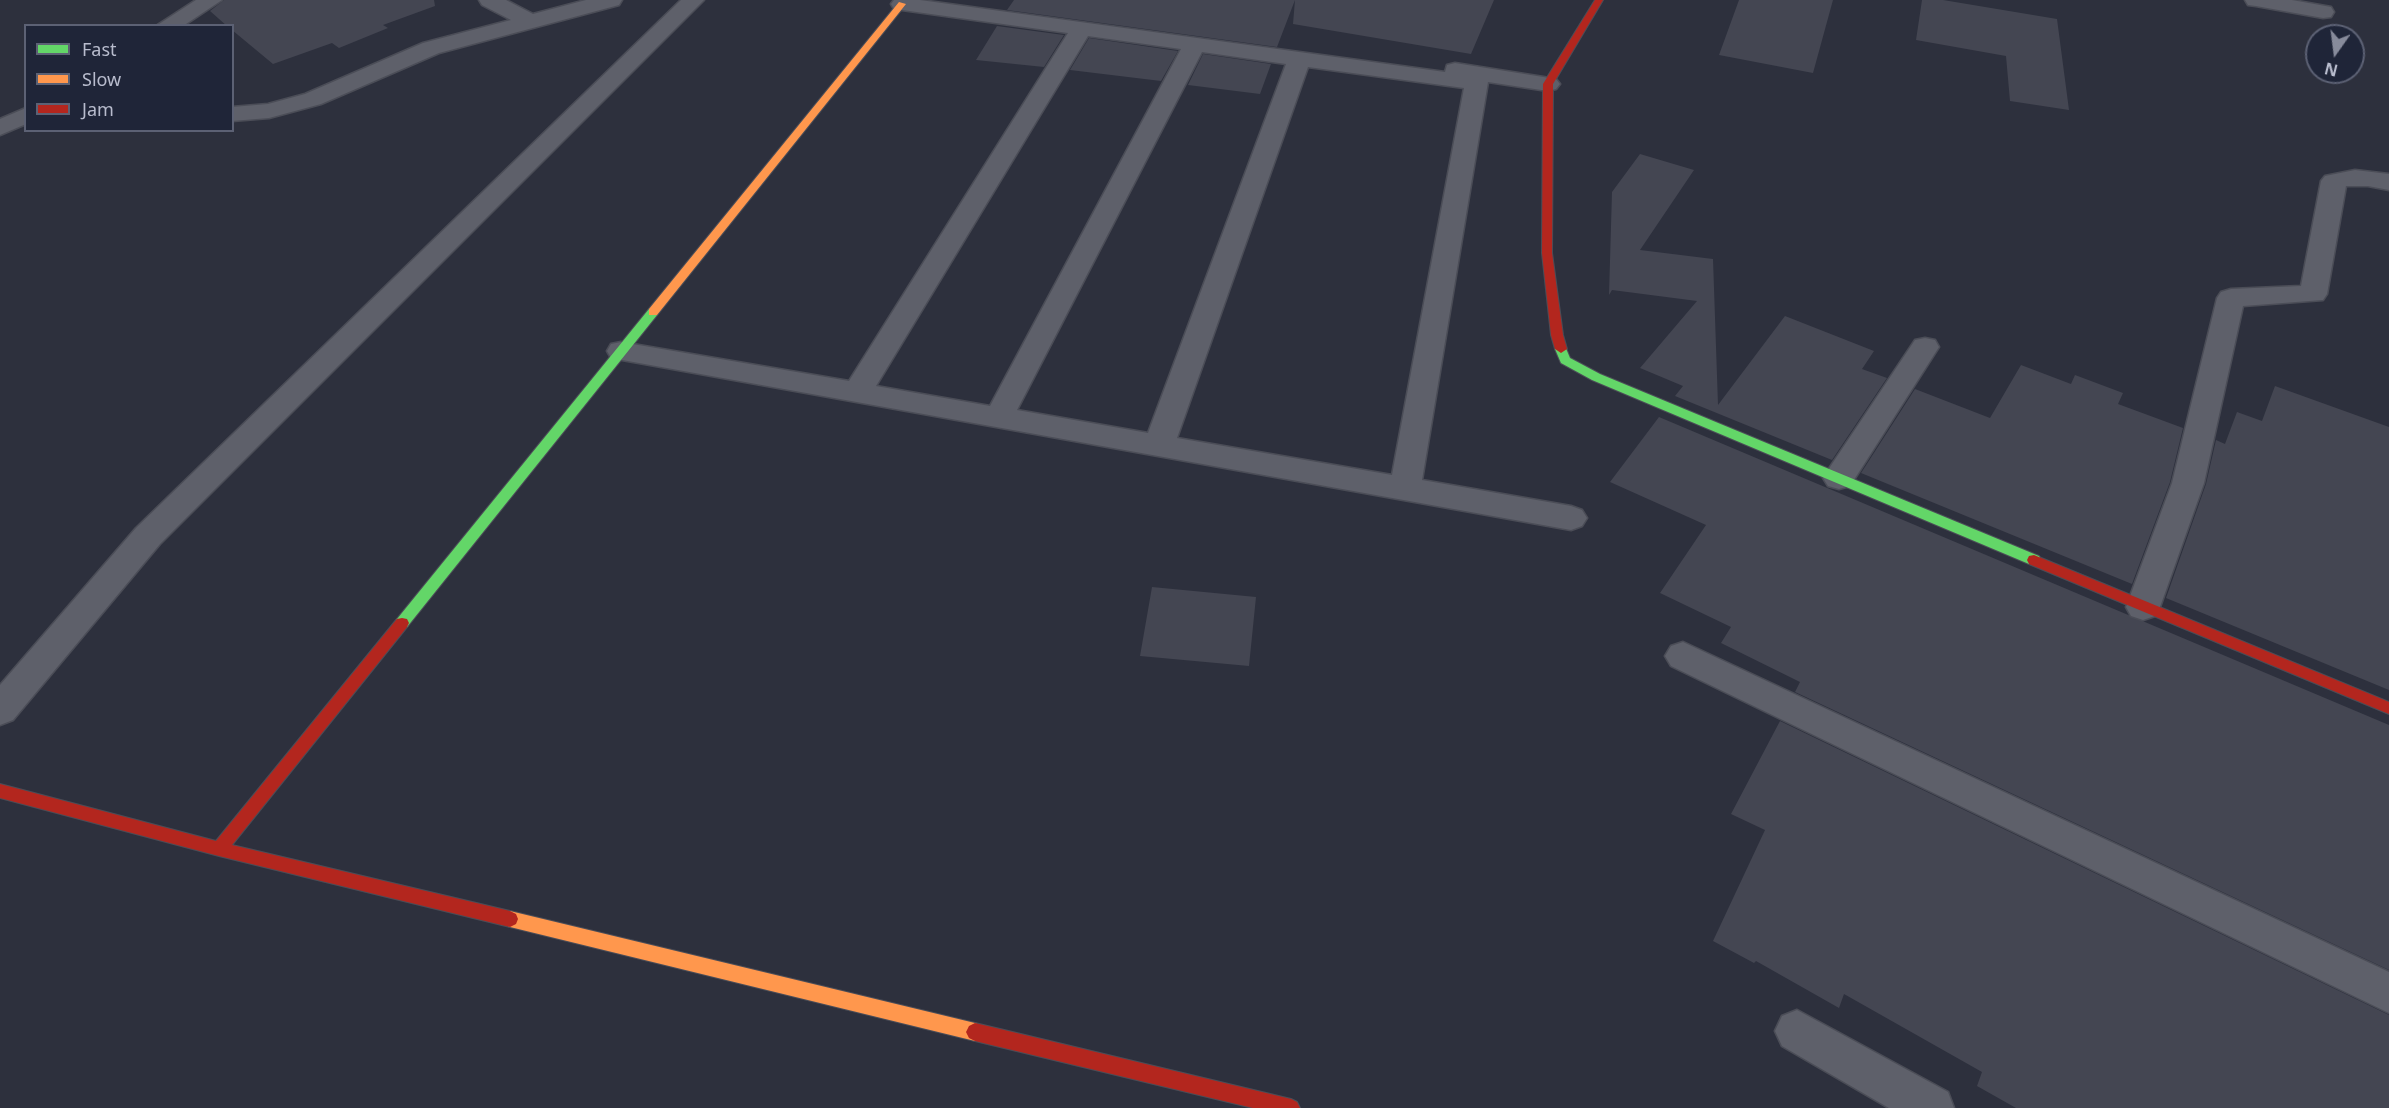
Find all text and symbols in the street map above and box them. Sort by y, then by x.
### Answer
legend [24,24,234,132]
north arrow [2305,24,2365,84]
text: Fast [82,37,117,61]
text: N [2322,57,2340,82]
text: Slow [82,67,121,91]
text: Jam [82,97,114,121]

